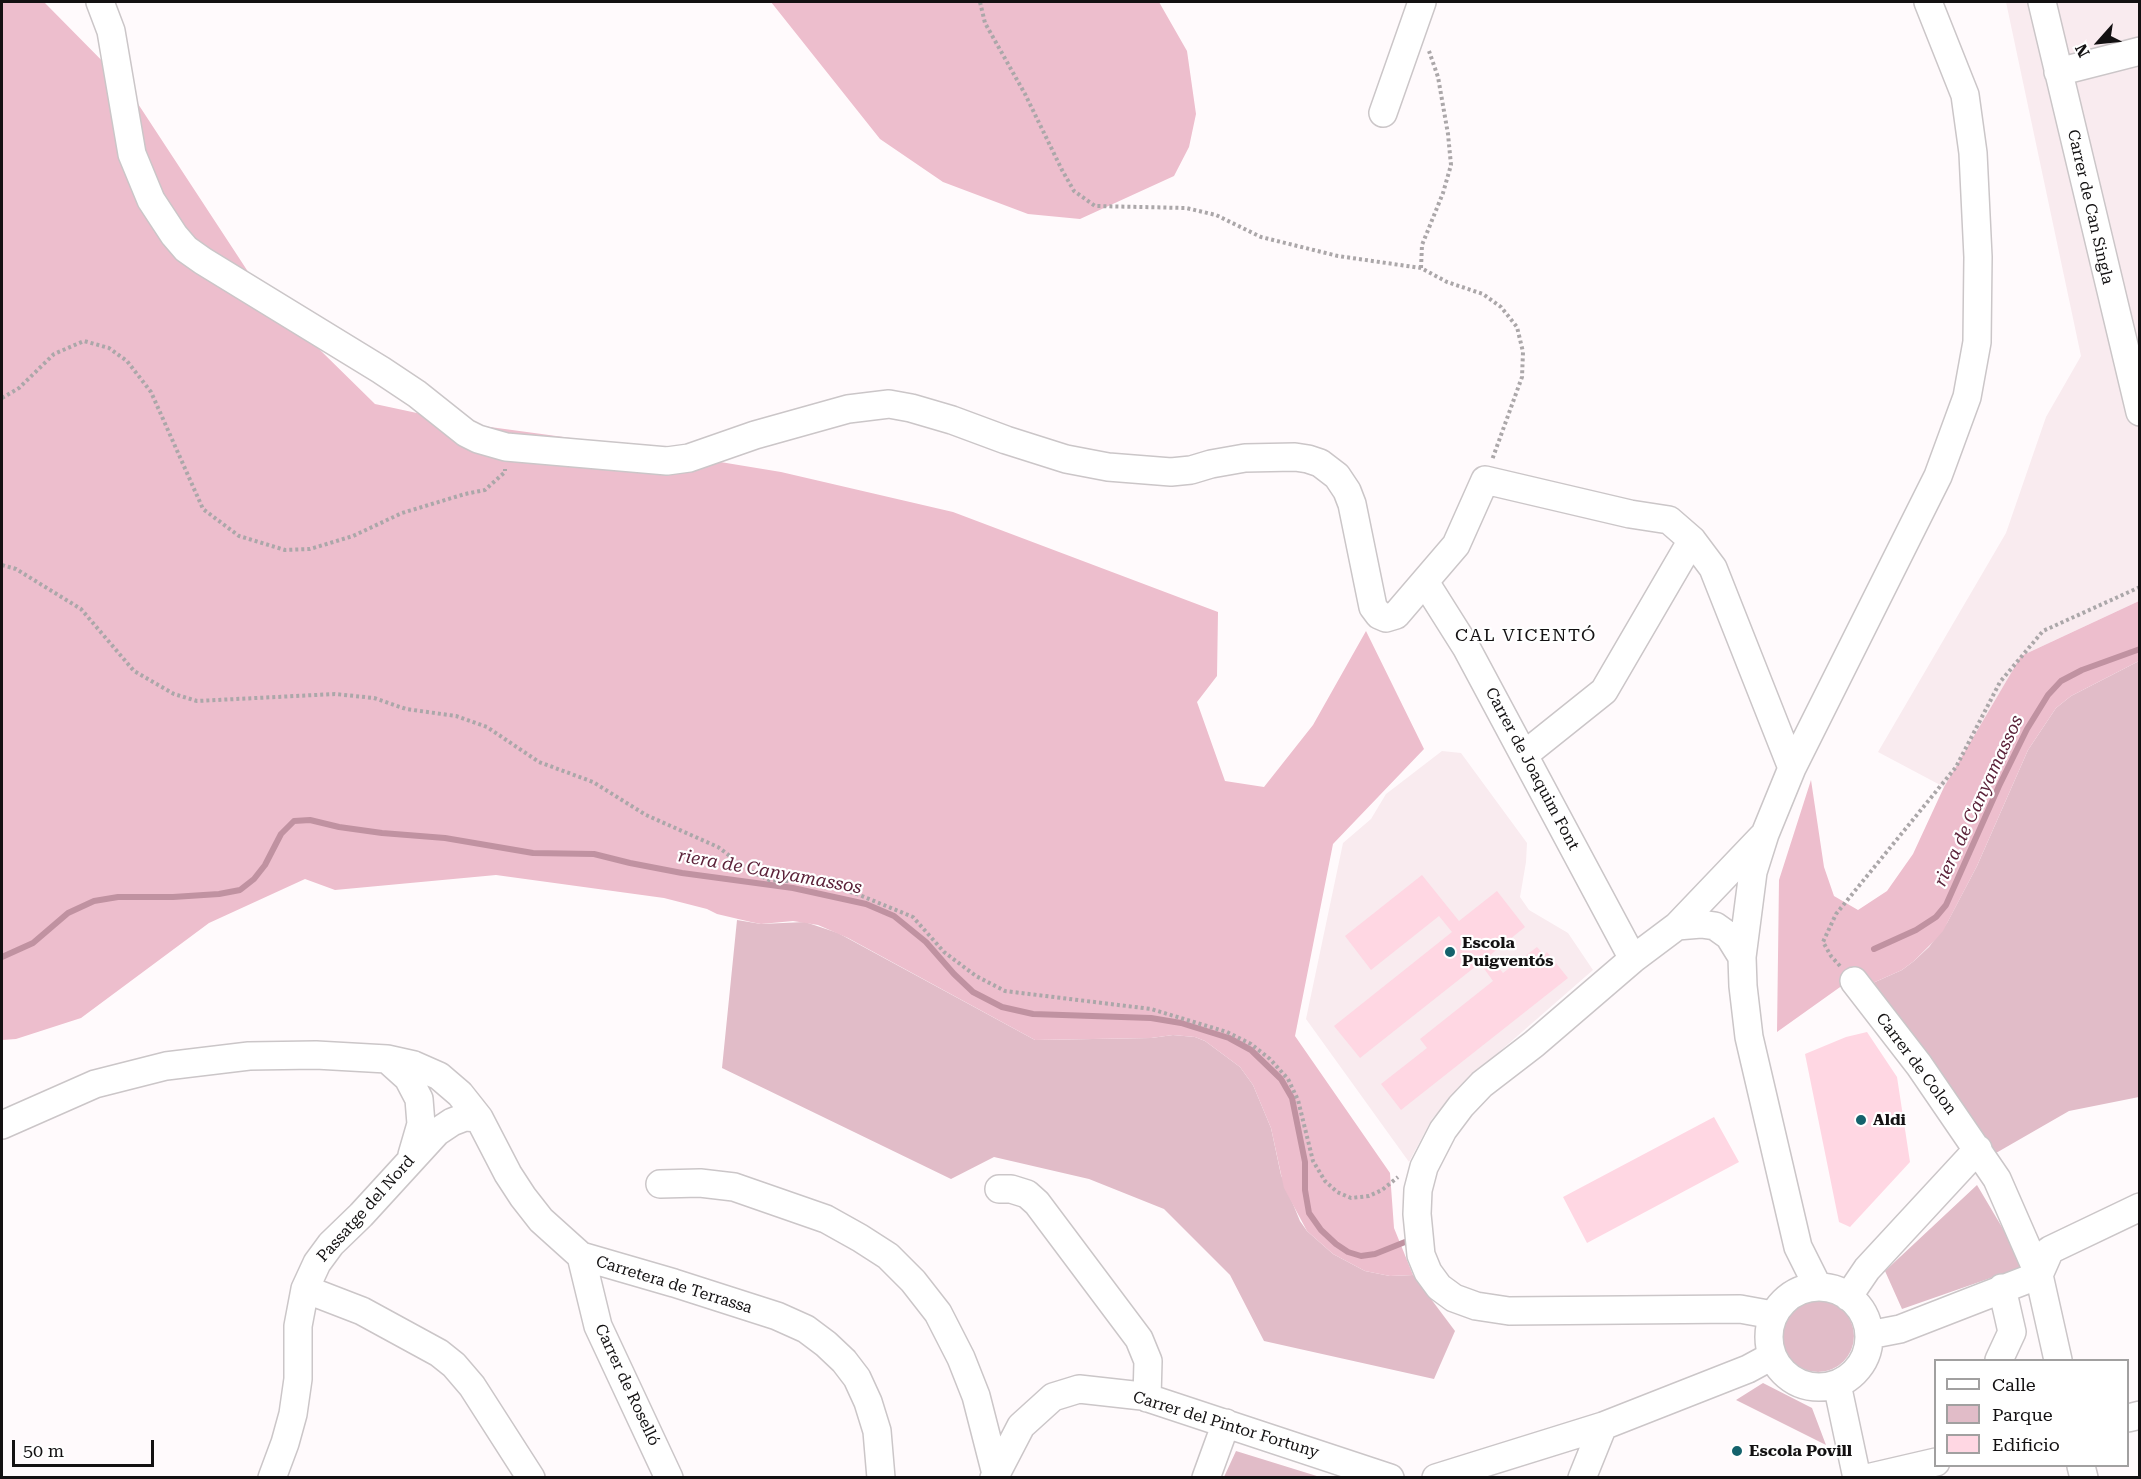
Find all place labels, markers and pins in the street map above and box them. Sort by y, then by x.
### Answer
place label: Escola Puigventós [1462,933,1554,971]
marker: Escola Puigventós [1443,945,1457,959]
place label: Aldi [1873,1110,1906,1130]
marker: Aldi [1854,1113,1868,1127]
place label: Escola Povill [1749,1441,1852,1461]
marker: Escola Povill [1730,1444,1744,1458]

